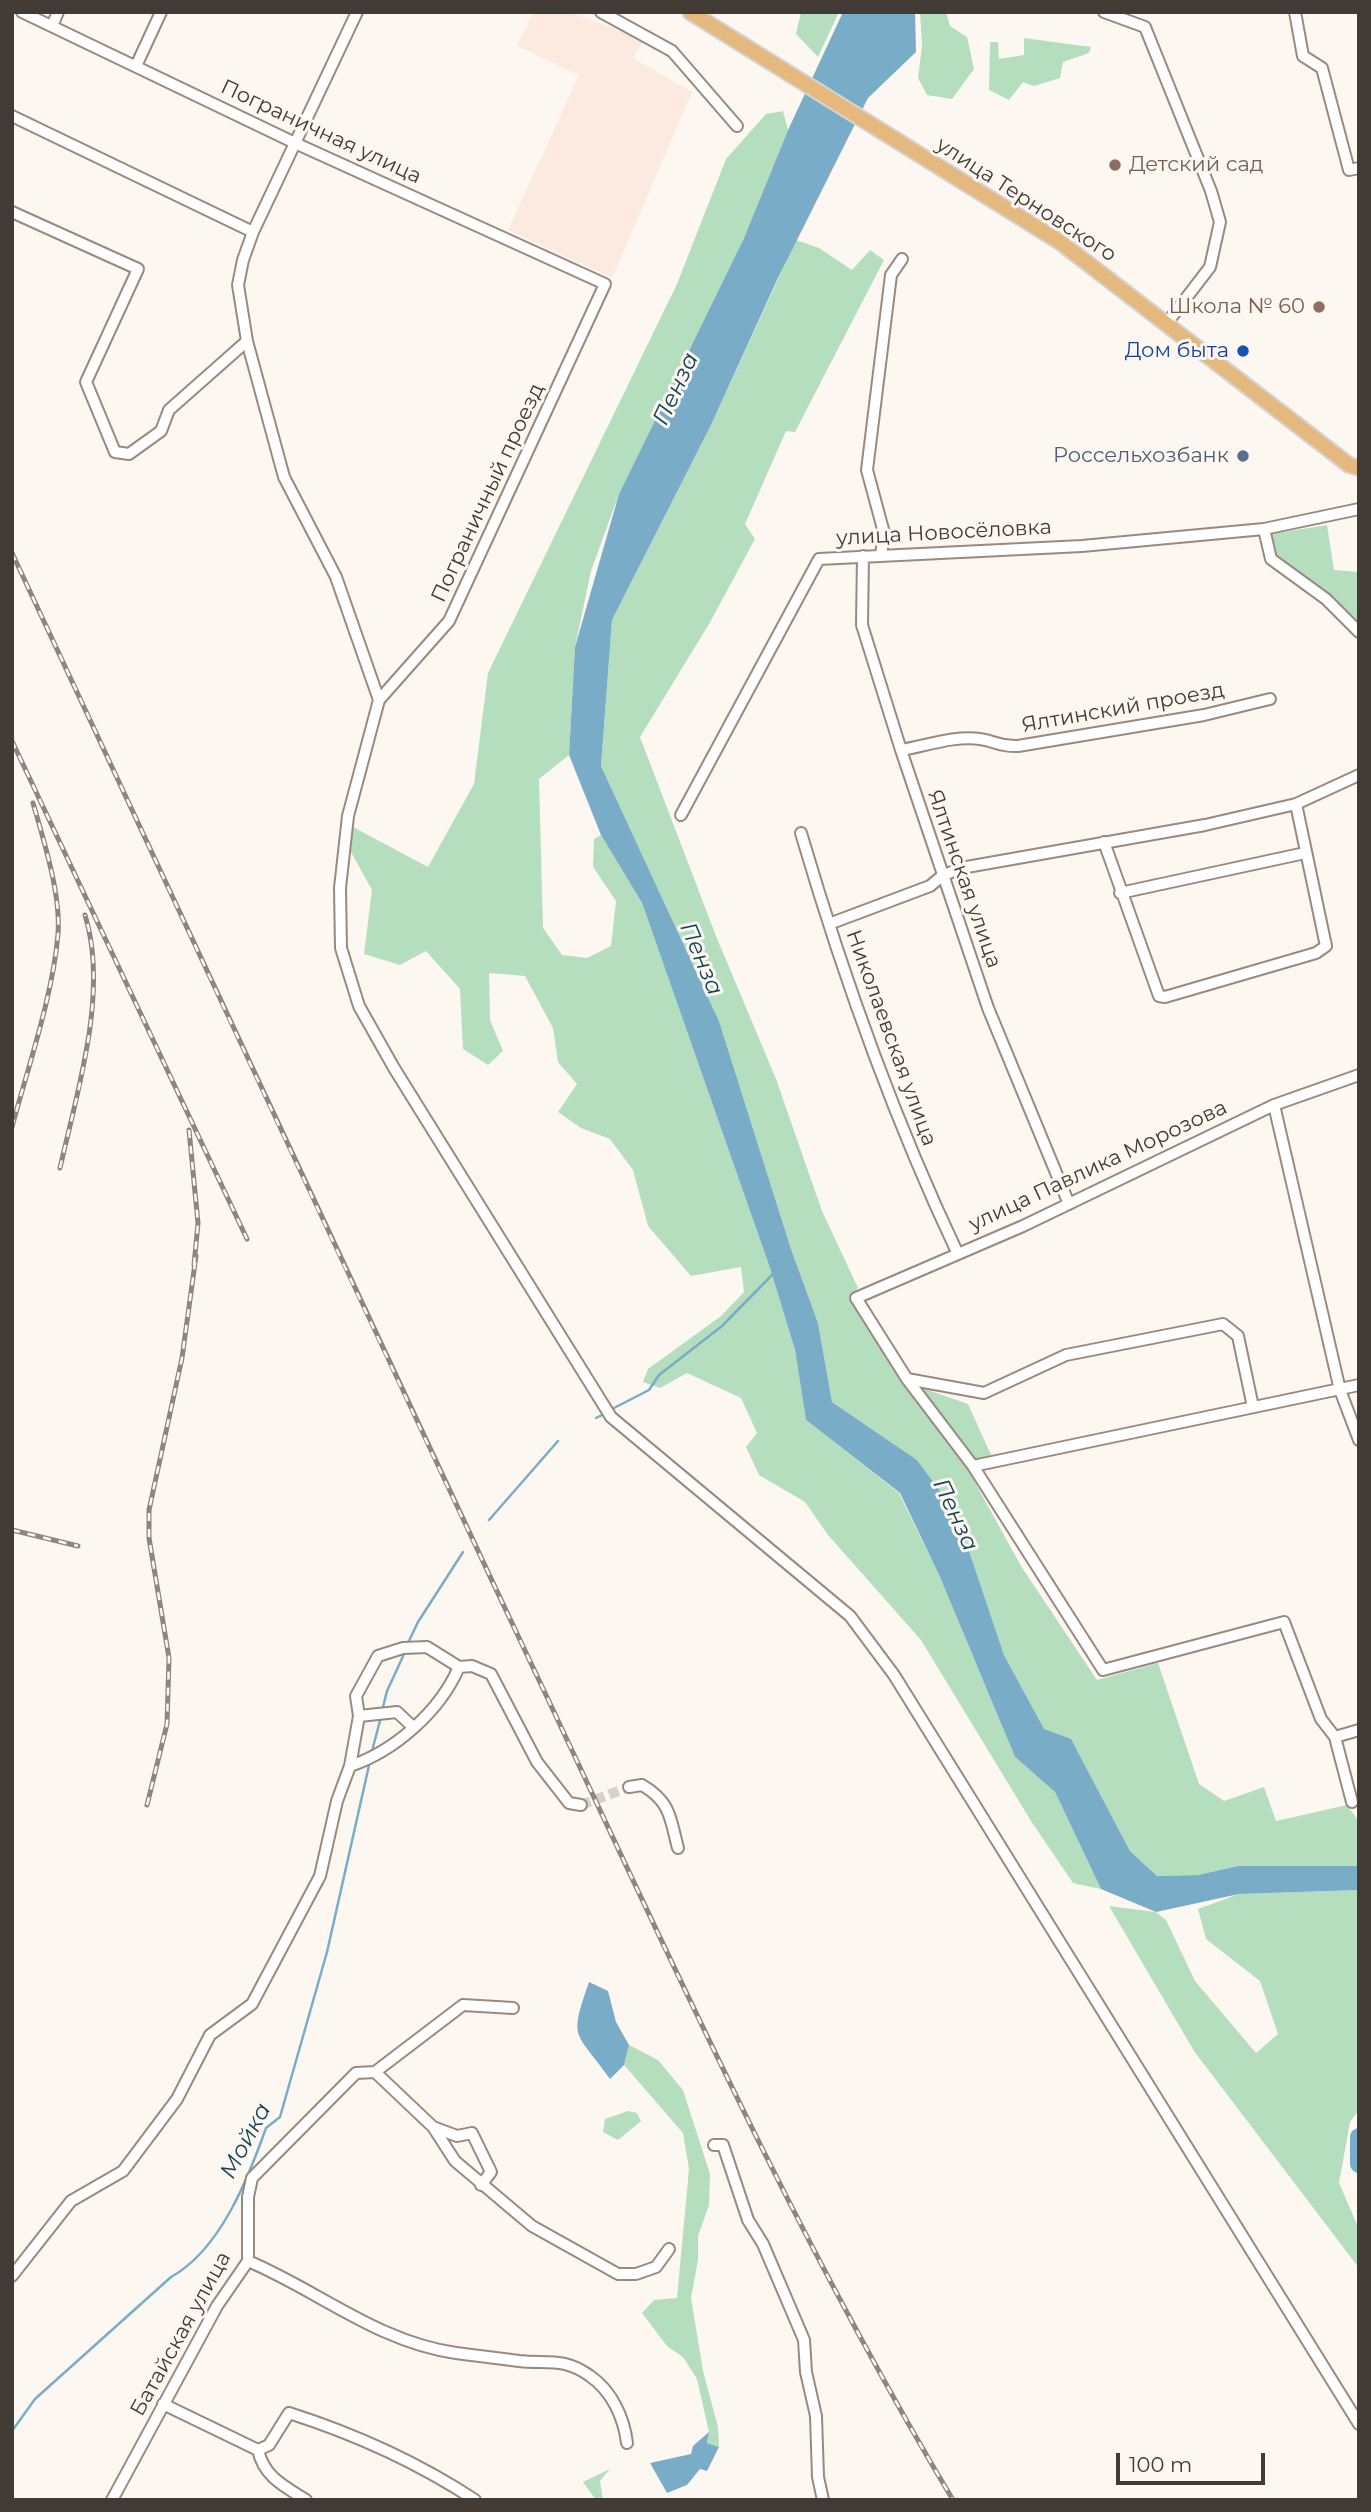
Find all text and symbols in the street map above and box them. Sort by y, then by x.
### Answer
street label: Пограничная улица [217,74,425,190]
street label: улица Терновского [931,132,1121,268]
place label: Детский сад [1129,152,1263,178]
marker: Детский сад [1107,157,1123,173]
place label: Школа № 60 [1168,294,1305,320]
marker: Школа № 60 [1311,299,1327,315]
place label: Дом быта [1125,338,1229,364]
marker: Дом быта [1235,343,1251,359]
water label: Пенза [647,348,705,430]
street label: Пограничный проезд [426,379,550,607]
place label: Россельхозбанк [1053,443,1229,469]
marker: Россельхозбанк [1235,448,1251,464]
street label: улица Новосёловка [836,515,1052,551]
street label: Ялтинский проезд [1020,678,1226,738]
street label: Ялтинская улица [922,786,1006,972]
water label: Пенза [673,918,729,1000]
street label: Николаевская улица [840,927,942,1149]
street label: улица Павлика Морозова [965,1095,1231,1237]
water label: Пенза [926,1474,984,1556]
water label: Мойка [215,2099,277,2183]
street label: Батайская улица [125,2247,237,2421]
scale bar [1119,2438,1268,2482]
text: 100 m [1129,2452,1192,2477]

